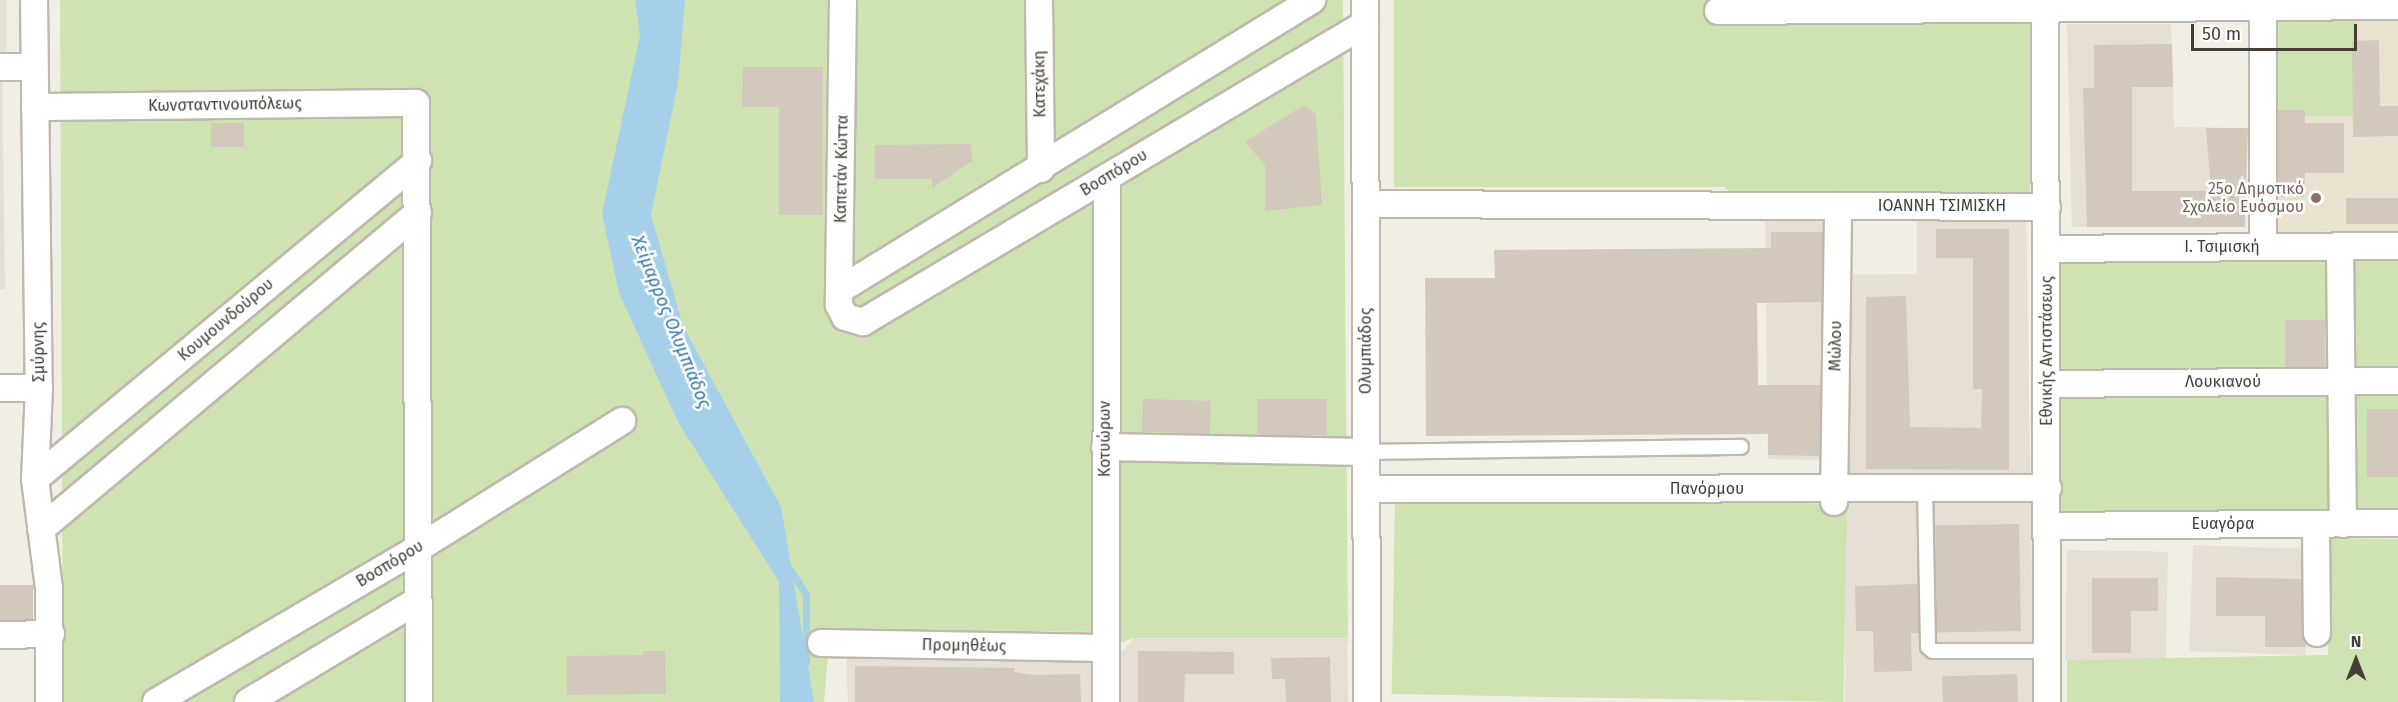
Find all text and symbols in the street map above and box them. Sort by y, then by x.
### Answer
scale bar [2194,12,2360,50]
text: 50 m [2202,23,2241,45]
street label: Κατεχάκη [1030,50,1050,118]
street label: Κωνσταντινουπόλεως [148,94,302,116]
street label: Καπετάν Κώττα [831,115,853,223]
street label: Βοσπόρου [1077,145,1151,201]
place label: 25ο Δημοτικό Σχολείο Ευόσμου [2183,179,2304,217]
marker: 25ο Δημοτικό Σχολείο Ευόσμου [2309,191,2323,205]
street label: ΙΟΑΝΝΗ ΤΣΙΜΙΣΚΗ [1878,196,2006,216]
water label: Χείμαρρος Ολυμπιάδος [626,232,716,412]
street label: Ι. Τσιμισκή [2184,237,2260,257]
street label: Κουμουνδούρου [174,274,278,366]
street label: Εθνικής Αντιστάσεως [2037,276,2057,426]
street label: Ολυμπιάδος [1356,308,1376,394]
street label: Μώλου [1826,320,1846,372]
street label: Σμύρνης [29,322,49,382]
street label: Λουκιανού [2185,372,2261,392]
street label: Κοτυώρων [1095,401,1115,477]
street label: Πανόρμου [1670,479,1744,499]
street label: Ευαγόρα [2192,514,2254,534]
street label: Βοσπόρου [353,536,427,592]
north arrow [2326,630,2386,690]
text: N [2351,632,2361,651]
street label: Προμηθέως [922,636,1006,656]

